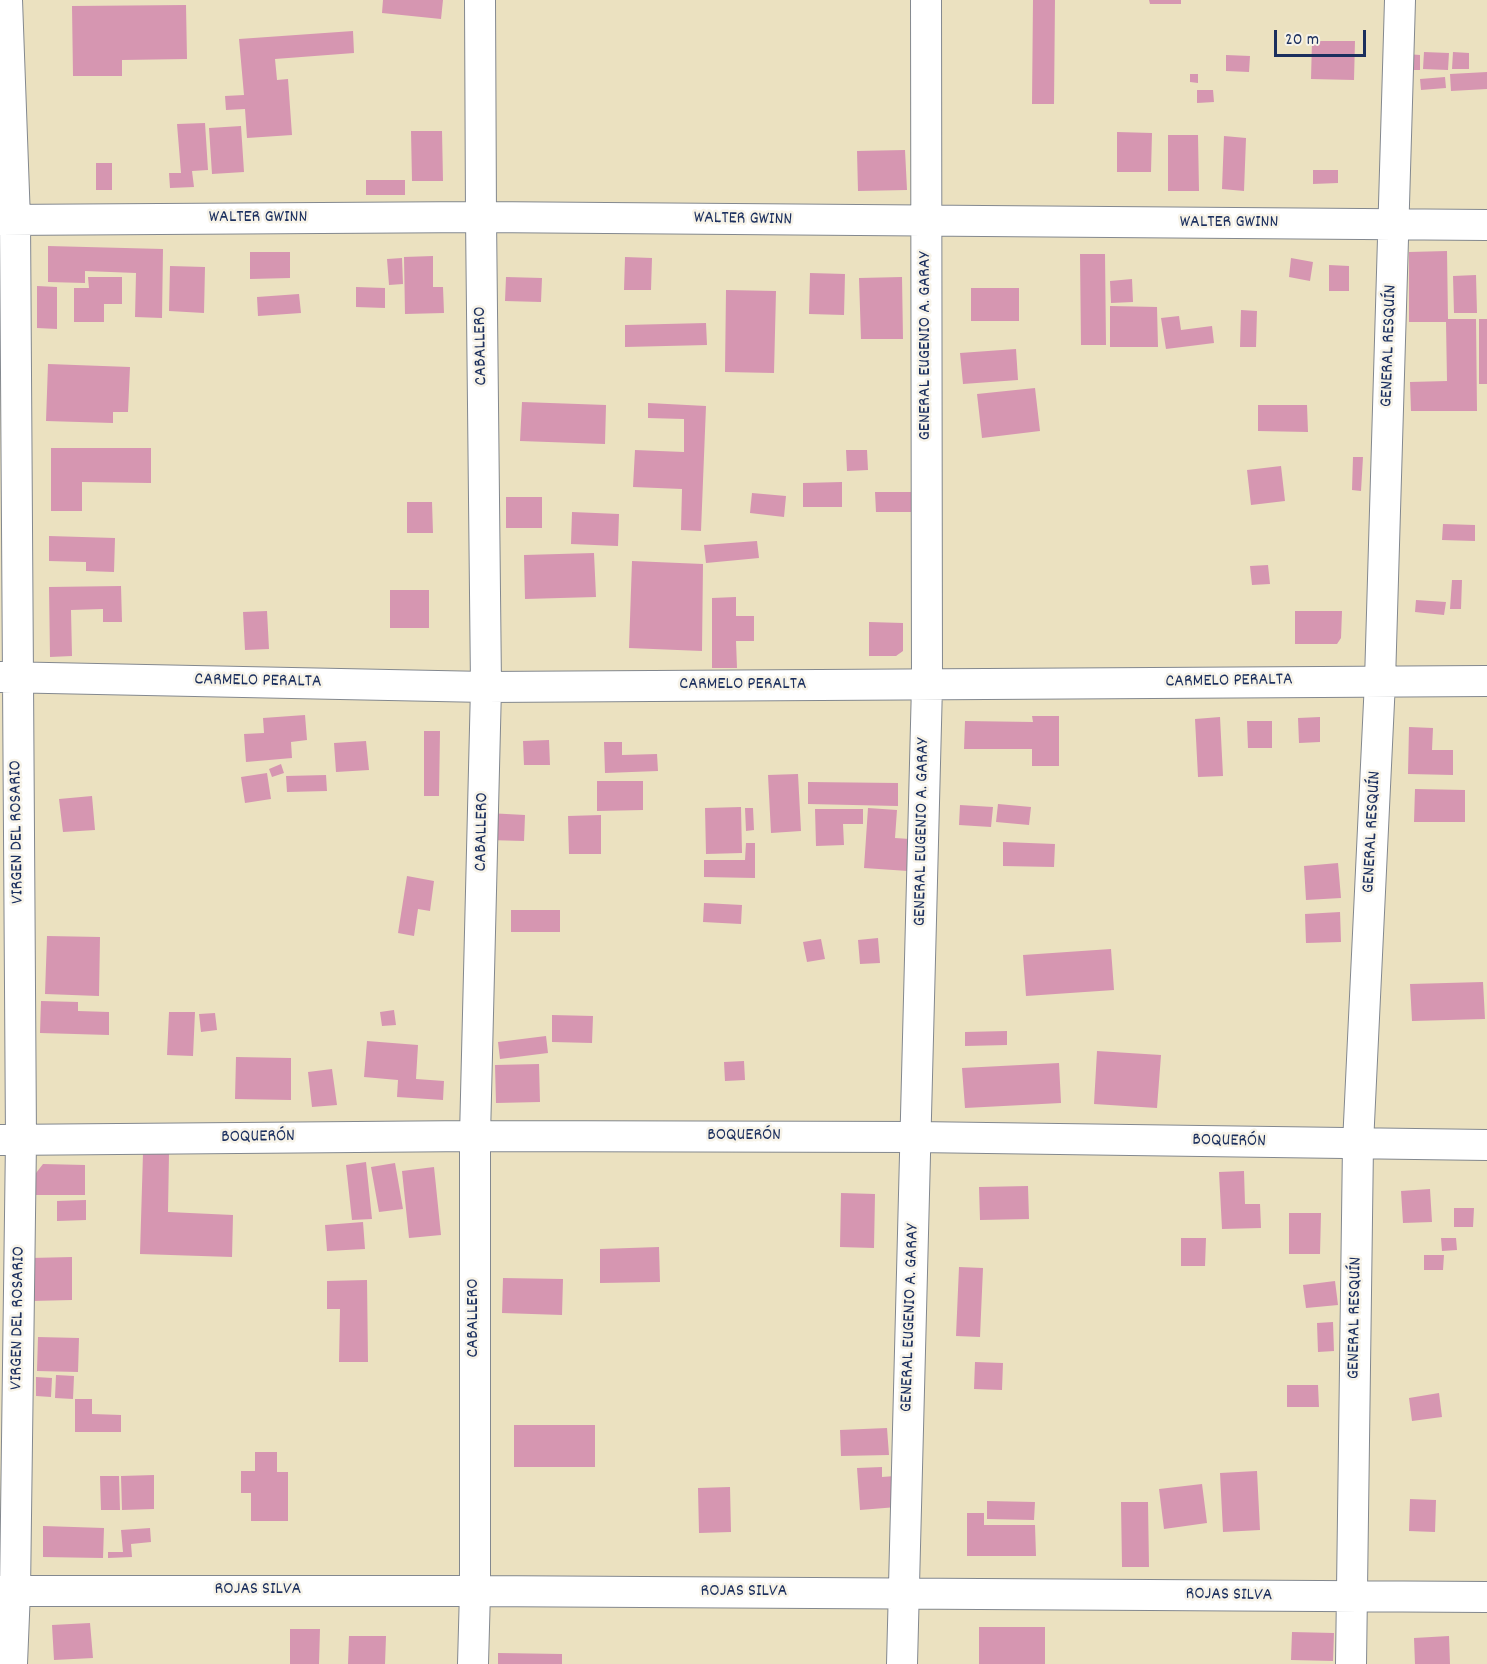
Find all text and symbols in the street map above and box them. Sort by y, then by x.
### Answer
scale bar [1277,18,1368,56]
text: 20 m [1285,28,1319,53]
street label: WALTER GWINN [209,208,307,230]
street label: WALTER GWINN [694,208,792,232]
street label: WALTER GWINN [1180,213,1278,235]
street label: GENERAL EUGENIO A. GARAY [916,252,938,440]
street label: GENERAL RESQUÍN [1377,284,1403,408]
street label: CABALLERO [471,306,493,386]
street label: CARMELO PERALTA [194,670,322,694]
street label: CARMELO PERALTA [1165,670,1293,694]
street label: CARMELO PERALTA [679,675,807,697]
street label: GENERAL EUGENIO A. GARAY [911,738,935,926]
street label: VIRGEN DEL ROSARIO [6,760,30,904]
street label: GENERAL RESQUÍN [1359,770,1387,894]
street label: CABALLERO [472,792,494,872]
street label: BOQUERÓN [707,1126,781,1148]
street label: BOQUERÓN [221,1127,295,1149]
street label: BOQUERÓN [1192,1131,1266,1153]
street label: GENERAL EUGENIO A. GARAY [897,1223,925,1413]
street label: VIRGEN DEL ROSARIO [7,1246,31,1390]
street label: GENERAL RESQUÍN [1344,1257,1368,1379]
street label: CABALLERO [464,1278,486,1358]
street label: ROJAS SILVA [215,1580,301,1602]
street label: ROJAS SILVA [701,1582,787,1604]
street label: ROJAS SILVA [1185,1584,1273,1608]

